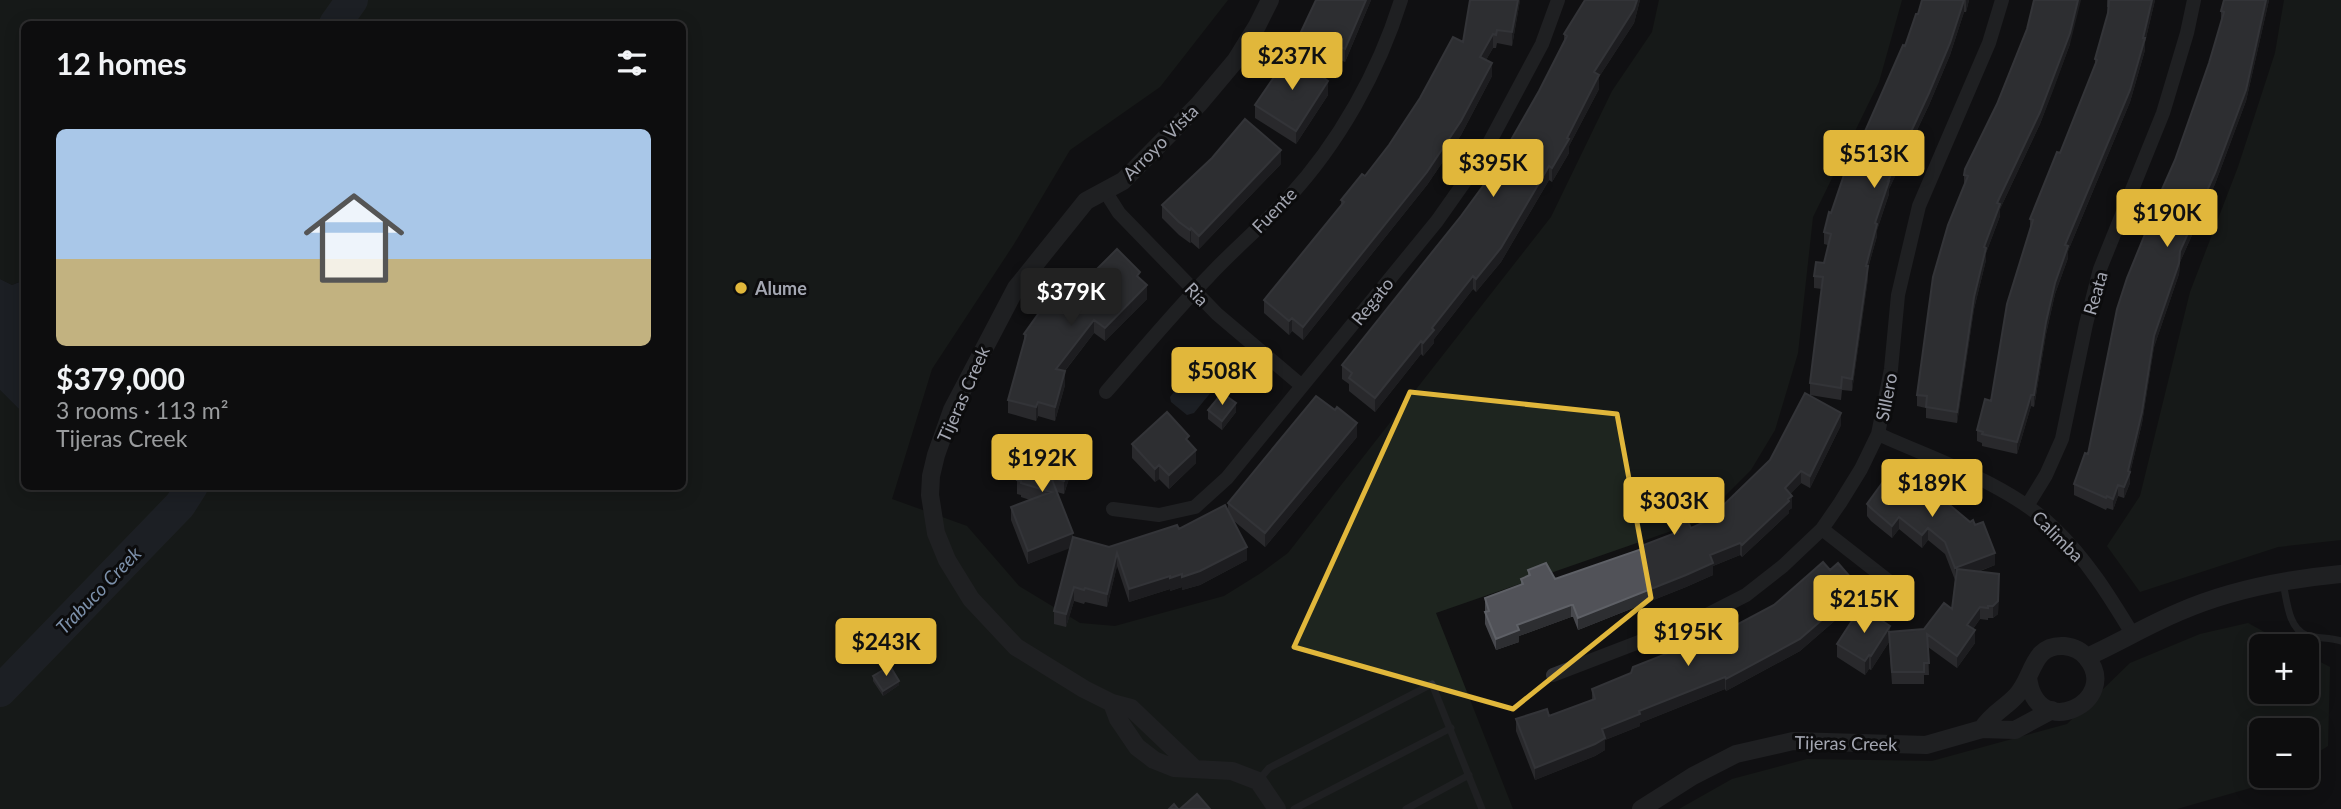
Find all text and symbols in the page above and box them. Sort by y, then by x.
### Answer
pin: $237K [1243,32,1341,92]
text: $237K [1257,41,1327,69]
icon: filters [613,44,651,82]
text: 12 homes [56,45,187,81]
street label: Arroyo Vista [1118,100,1202,184]
pin: $513K [1825,130,1923,190]
text: $513K [1839,139,1909,167]
pin: $395K [1444,140,1542,199]
text: $395K [1458,148,1528,176]
icon: home [291,175,417,301]
street label: Fuente [1247,183,1301,237]
pin: $190K [2118,190,2216,249]
text: $190K [2132,198,2202,226]
pin: $379K [1022,268,1120,328]
street label: Reata [2078,269,2112,317]
street label: Regato [1346,273,1398,329]
place label: Alume [754,277,807,299]
text: $379K [1036,277,1106,305]
street label: Ria [1181,278,1213,310]
marker: Alume [733,280,749,296]
street label: Tijeras Creek [932,342,994,445]
pin: $508K [1173,348,1271,407]
text: $508K [1187,356,1257,384]
text: $379,000 [56,360,185,396]
street label: Sillero [1871,371,1901,423]
text: 3 rooms · 113 m² [56,396,228,424]
text: Tijeras Creek [56,424,187,452]
pin: $192K [993,434,1091,494]
text: $192K [1007,443,1077,471]
pin: $189K [1883,460,1981,519]
text: $189K [1897,468,1967,496]
pin: $303K [1625,477,1723,537]
text: $303K [1639,486,1709,514]
street label: Calimba [2028,506,2088,566]
water label: Trabuco Creek [51,541,146,638]
pin: $215K [1815,576,1913,635]
text: $215K [1829,584,1899,612]
pin: $195K [1639,608,1737,668]
text: $195K [1653,617,1723,645]
pin: $243K [837,618,935,678]
text: $243K [851,627,921,655]
map controls [2249,634,2319,788]
button: + [2249,634,2319,704]
button: − [2249,718,2319,788]
street label: Tijeras Creek [1794,731,1898,755]

